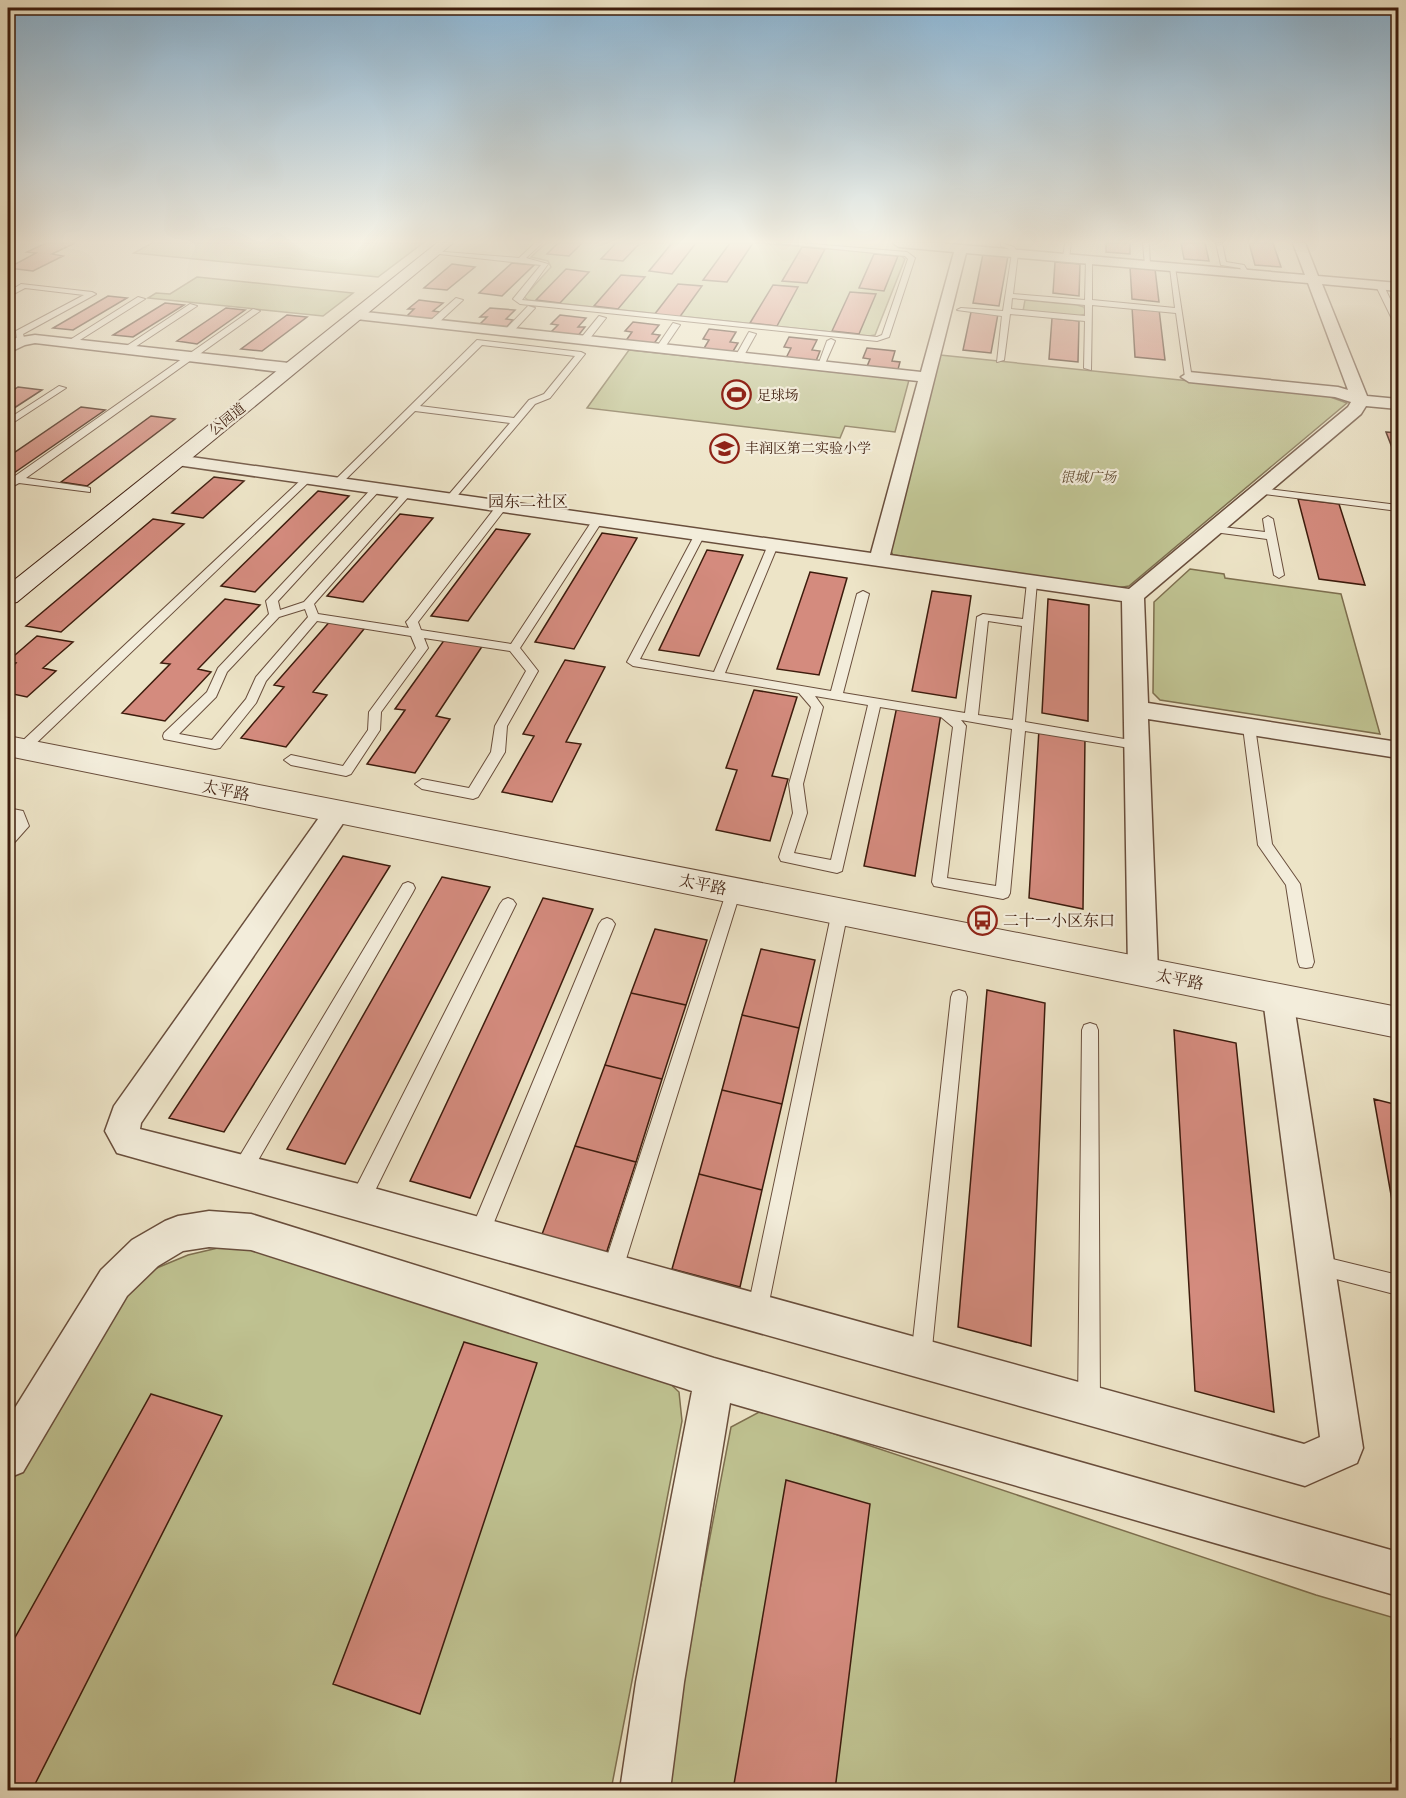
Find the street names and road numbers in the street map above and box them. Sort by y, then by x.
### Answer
street label: 公园道 [205,399,249,439]
street label: 太平路 [201,776,251,804]
street label: 太平路 [678,870,728,898]
street label: 太平路 [1155,965,1205,993]

